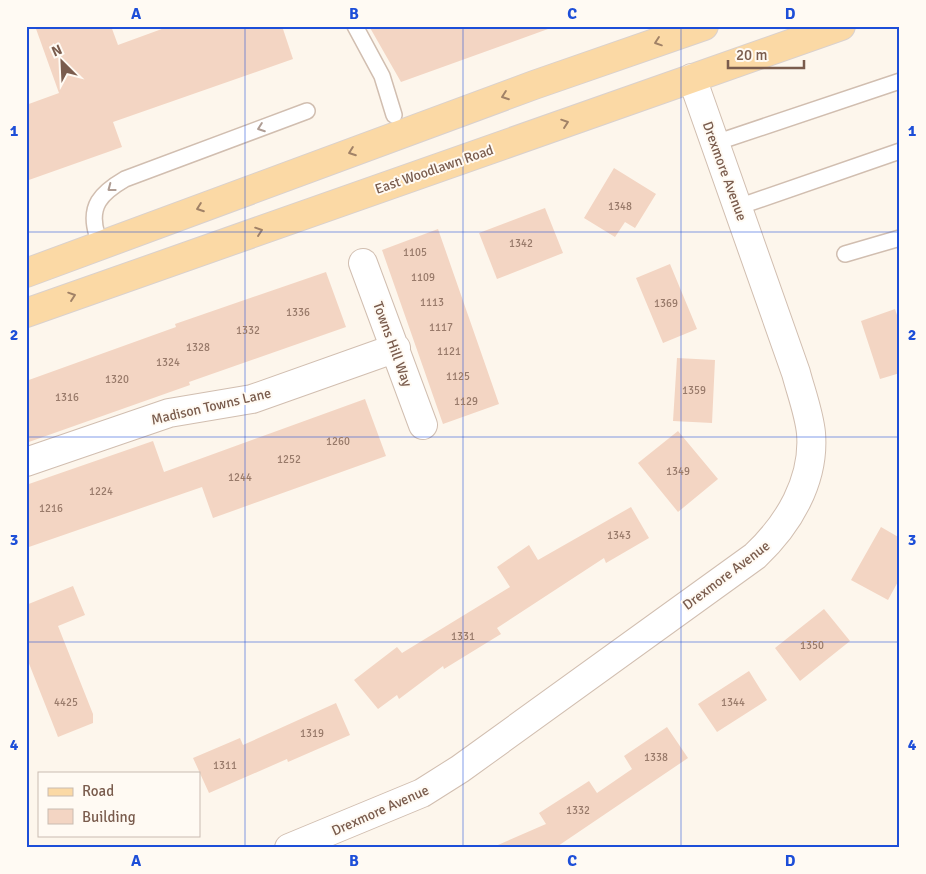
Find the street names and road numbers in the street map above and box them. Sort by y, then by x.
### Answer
street label: Drexmore Avenue [699,119,750,223]
street label: East Woodlawn Road [373,141,496,198]
street label: Towns Hill Way [369,299,416,389]
street label: Madison Towns Lane [150,384,273,429]
street label: Drexmore Avenue [679,537,773,614]
street label: Drexmore Avenue [329,781,431,839]

